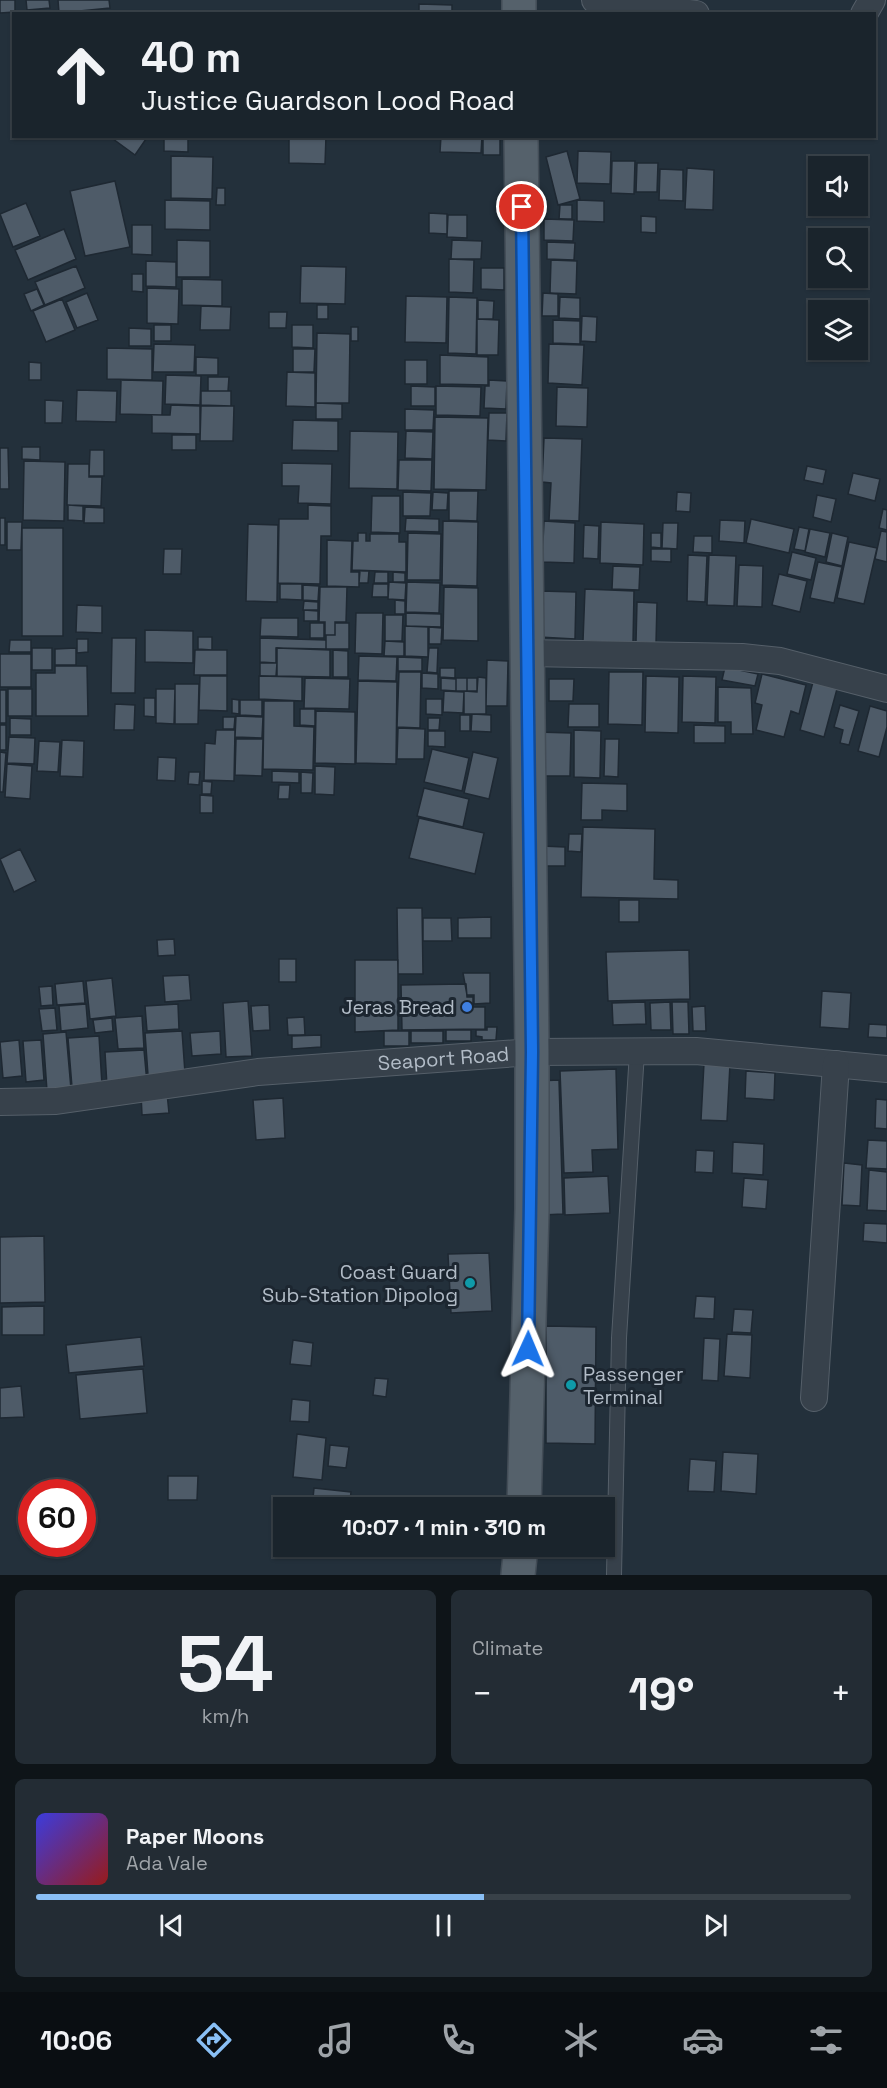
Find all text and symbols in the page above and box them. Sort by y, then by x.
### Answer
text: 40 m [141,31,241,84]
icon: ahead [42,36,120,114]
text: Justice Guardson Lood Road [141,83,515,118]
map controls [808,156,868,360]
button: sound [808,156,868,216]
pin [496,181,547,232]
icon: arrive [505,190,538,223]
button: search [808,228,868,288]
button: layers [808,300,868,360]
place label: Jeras Bread [341,994,455,1020]
marker: Jeras Bread [460,1000,474,1014]
street label: Seaport Road [377,1041,510,1076]
place label: Coast Guard Sub-Station Dipolog [262,1259,458,1308]
marker: Coast Guard Sub-Station Dipolog [463,1276,477,1290]
position arrow [496,1317,560,1381]
place label: Passenger Terminal [583,1361,684,1410]
marker: Passenger Terminal [564,1378,578,1392]
speed limit sign: 60 [18,1479,96,1557]
text: 10:07 · 1 min · 310 m [342,1513,546,1541]
text: 54 [177,1614,274,1714]
text: Climate [472,1635,543,1661]
text: 19° [629,1666,694,1723]
text: − [472,1673,492,1715]
text: + [831,1673,851,1715]
text: km/h [202,1703,249,1729]
text: Paper Moons [126,1822,264,1850]
text: Ada Vale [126,1850,208,1876]
icon: previous [155,1909,188,1942]
icon: pause [427,1909,460,1942]
icon: next [699,1909,732,1942]
icon: directions [193,2019,235,2061]
icon: music [315,2019,357,2061]
icon: phone [437,2019,479,2061]
icon: climate [560,2019,602,2061]
icon: car [682,2019,724,2061]
icon: filters [805,2019,847,2061]
text: 10:06 [40,2023,112,2058]

